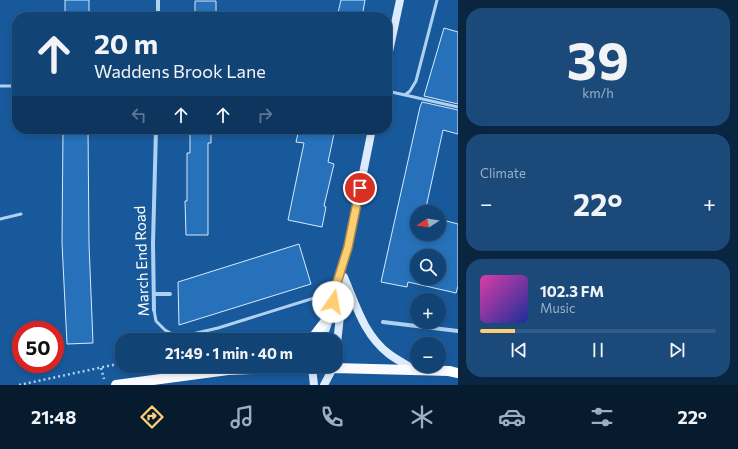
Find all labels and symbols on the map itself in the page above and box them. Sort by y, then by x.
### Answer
pin [343,171,377,205]
street label: March End Road [130,205,152,317]
north arrow [410,205,446,241]
position arrow [312,281,354,323]
speed limit sign: 50 [12,321,64,373]

